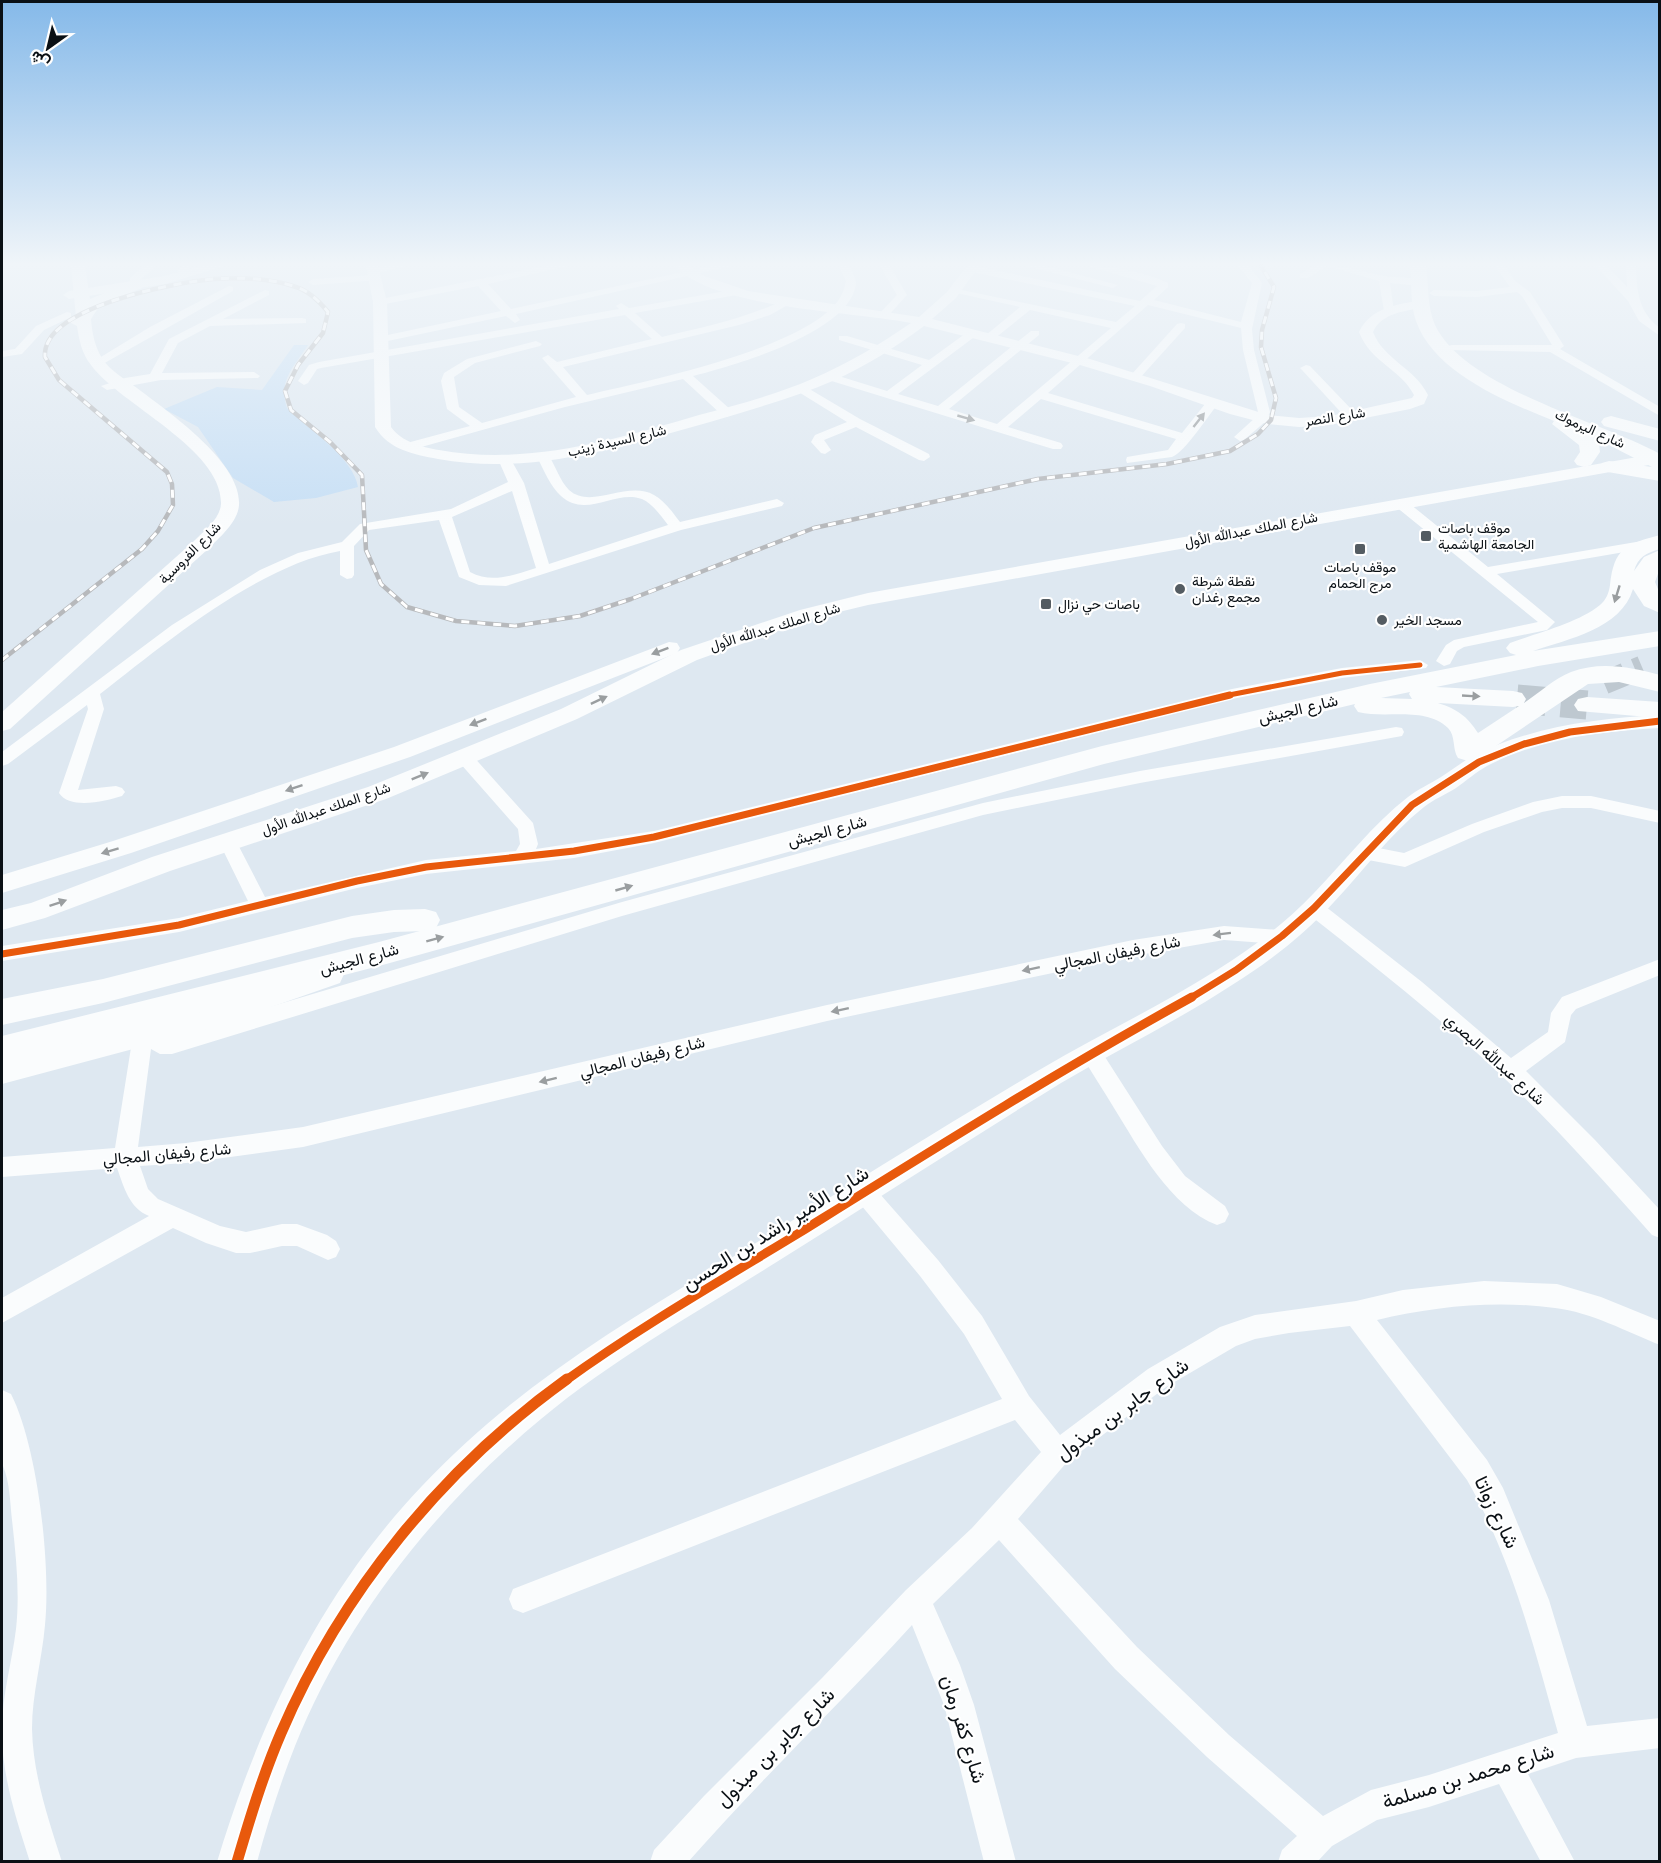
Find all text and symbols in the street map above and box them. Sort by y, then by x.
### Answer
north arrow [18,18,78,78]
text: ش [27,47,53,73]
street label: شارع النصر [1302,404,1367,432]
street label: شارع اليرموك [1551,406,1628,454]
one-way arrow [1192,413,1204,428]
one-way arrow [957,414,975,423]
street label: شارع السيدة زينب [566,421,668,463]
street label: شارع الملك عبدالله الأول [1183,509,1319,553]
street label: شارع الفروسية [155,518,226,589]
place label: موقف باصات الجامعة الهاشمية [1438,520,1534,553]
marker: موقف باصات الجامعة الهاشمية [1419,529,1433,543]
marker: موقف باصات مرج الحمام [1353,542,1367,556]
place label: موقف باصات مرج الحمام [1324,559,1396,594]
place label: نقطة شرطة مجمع رغدان [1192,573,1260,608]
marker: نقطة شرطة مجمع رغدان [1173,582,1187,596]
one-way arrow [1612,586,1621,604]
place label: باصات حي نزال [1058,596,1140,616]
marker: باصات حي نزال [1039,597,1053,611]
street label: شارع الملك عبدالله الأول [708,599,843,657]
place label: مسجد الخير [1393,612,1462,629]
marker: مسجد الخير [1375,613,1389,627]
one-way arrow [650,647,668,657]
street label: شارع الجيش [1256,691,1340,729]
one-way arrow [1461,692,1480,701]
one-way arrow [591,695,609,705]
one-way arrow [469,718,487,727]
one-way arrow [411,771,429,781]
street label: شارع الملك عبدالله الأول [259,779,393,841]
one-way arrow [285,784,303,793]
street label: شارع الجيش [785,811,869,853]
one-way arrow [101,846,119,856]
one-way arrow [615,883,633,892]
one-way arrow [49,898,67,908]
one-way arrow [1213,929,1232,939]
street label: شارع رفيفان المجالي [1052,931,1183,979]
one-way arrow [426,933,445,943]
street label: شارع الجيش [317,939,401,981]
one-way arrow [1021,965,1040,975]
one-way arrow [830,1006,849,1015]
street label: شارع عبدالله البصري [1438,1009,1549,1112]
street label: شارع رفيفان المجالي [577,1032,708,1086]
one-way arrow [539,1076,557,1086]
street label: شارع رفيفان المجالي [102,1139,232,1173]
street label: شارع الأمير راشد بن الحسن [677,1161,874,1297]
street label: شارع جابر بن مبذول [1051,1353,1194,1467]
street label: شارع زواتا [1467,1472,1525,1553]
street label: شارع كفر رمان [934,1672,992,1787]
street label: شارع جابر بن مبذول [710,1682,841,1813]
street label: شارع محمد بن مسلمة [1379,1738,1557,1815]

